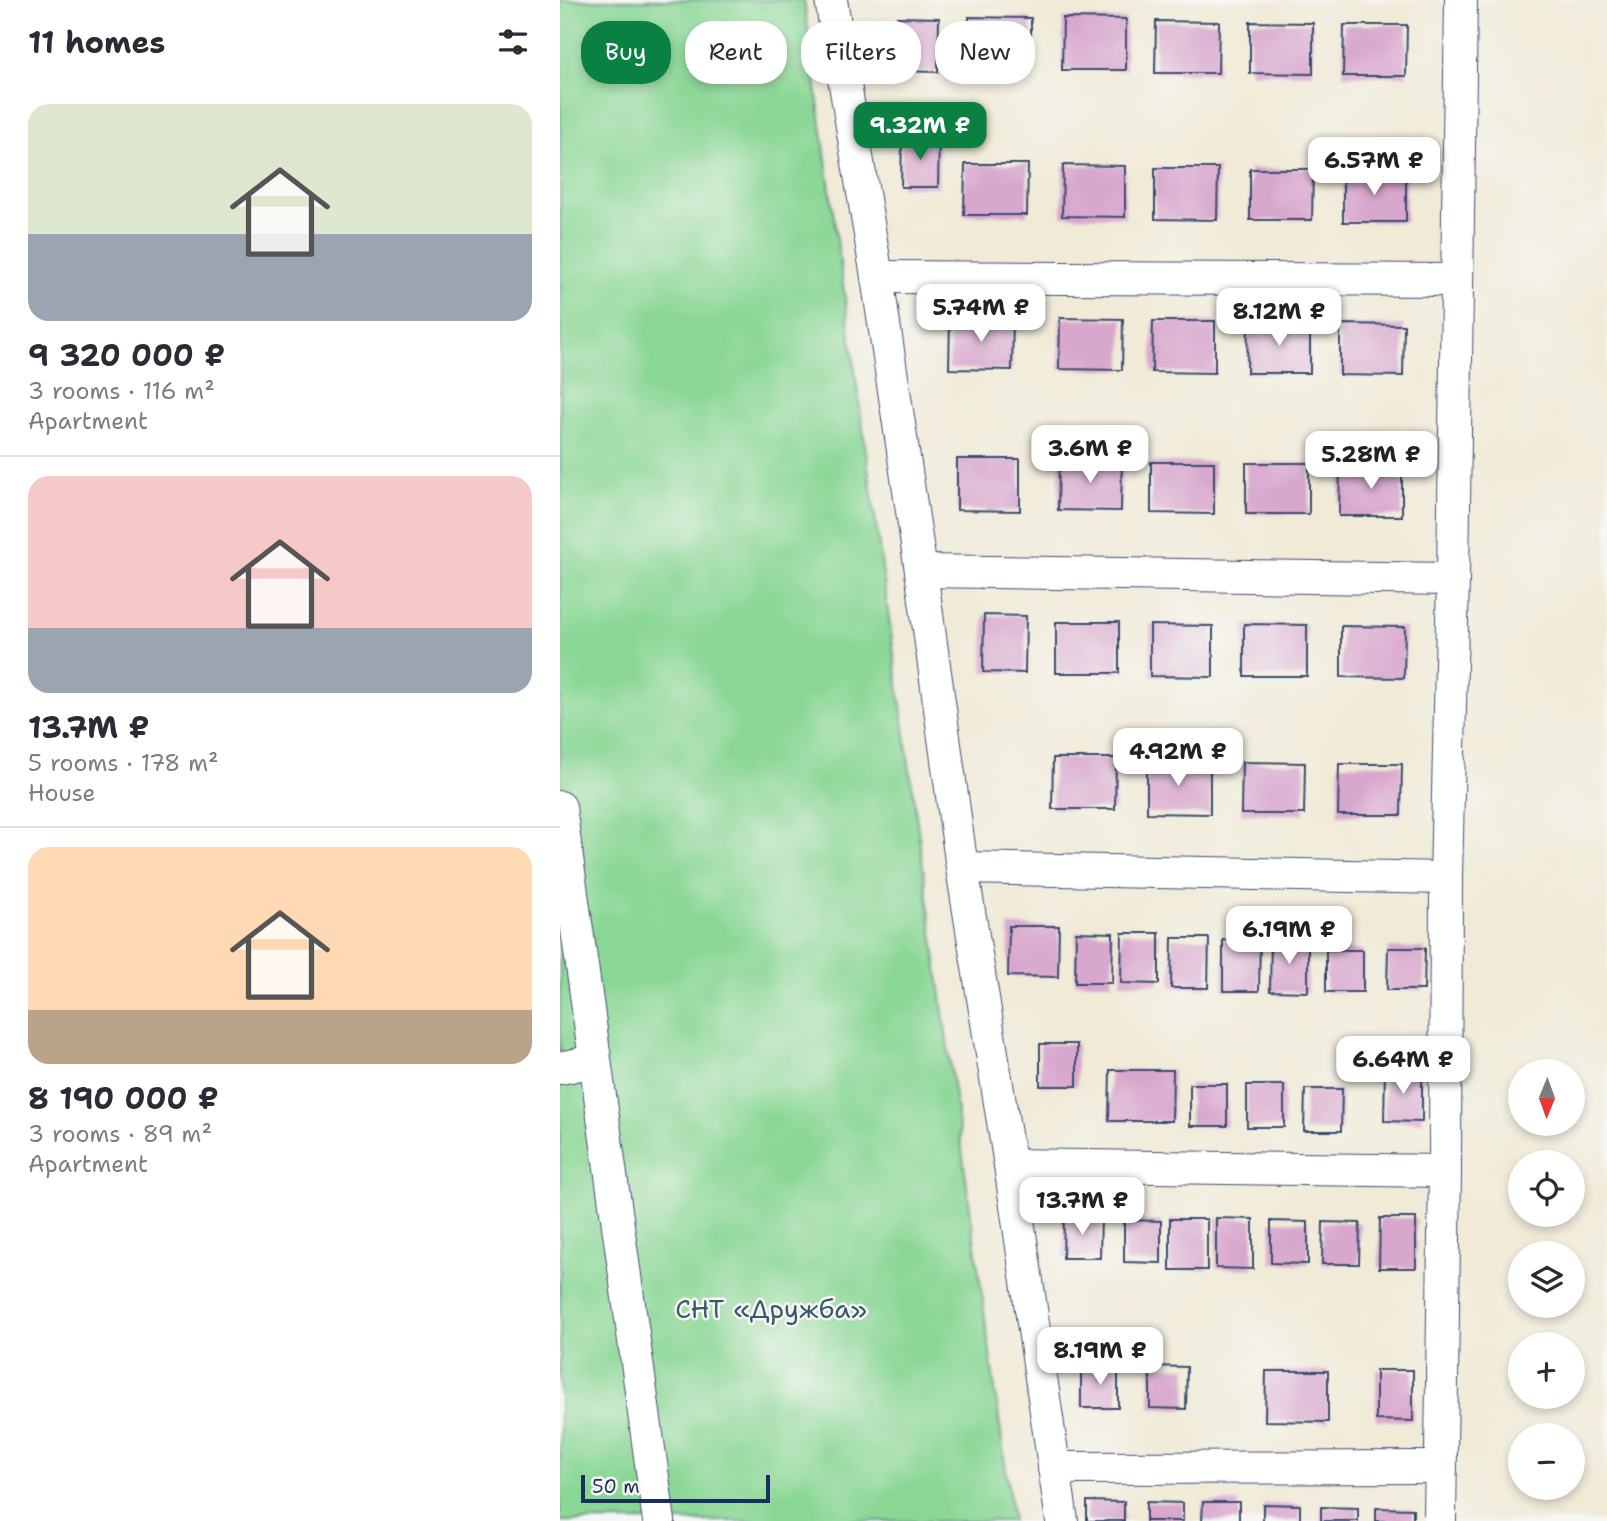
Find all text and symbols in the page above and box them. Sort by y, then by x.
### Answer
chip: Buy [581,21,671,84]
chip: Rent [685,21,787,84]
chip: Filters [801,21,921,84]
chip: New [935,21,1035,84]
text: 11 homes [28,22,165,63]
icon: filters [494,23,532,61]
pin: 9.32M ₽ [855,102,985,162]
text: 9.32M ₽ [870,110,971,140]
pin: 6.57M ₽ [1309,138,1439,197]
text: 6.57M ₽ [1324,145,1424,175]
icon: home [217,149,343,275]
pin: 5.74M ₽ [916,284,1046,344]
pin: 8.12M ₽ [1214,288,1344,348]
text: 5.74M ₽ [932,292,1030,322]
text: 8.12M ₽ [1232,296,1326,326]
text: 9 320 000 ₽ [28,335,225,376]
text: 3 rooms · 116 m² [28,376,215,406]
text: Apartment [28,406,148,436]
pin: 3.6M ₽ [1033,426,1147,485]
pin: 5.28M ₽ [1306,432,1436,491]
text: 3.6M ₽ [1047,433,1133,463]
text: 5.28M ₽ [1321,439,1421,469]
icon: home [217,521,343,647]
text: 13.7M ₽ [28,707,150,748]
pin: 4.92M ₽ [1113,728,1243,788]
text: 4.92M ₽ [1129,736,1227,766]
text: 5 rooms · 178 m² [28,748,219,778]
text: House [28,778,96,808]
icon: home [217,892,343,1018]
pin: 6.19M ₽ [1224,906,1354,966]
text: 6.19M ₽ [1242,914,1336,944]
pin: 6.64M ₽ [1338,1036,1468,1096]
text: 6.64M ₽ [1352,1044,1454,1074]
north arrow [1508,1059,1586,1136]
map controls [1508,1059,1585,1500]
text: 8 190 000 ₽ [28,1078,219,1119]
text: 3 rooms · 89 m² [28,1119,212,1149]
text: Apartment [28,1149,148,1179]
button: locate [1508,1150,1585,1227]
pin: 13.7M ₽ [1017,1178,1147,1237]
text: 13.7M ₽ [1035,1185,1129,1215]
button: layers [1508,1241,1585,1318]
park label: СНТ «Дружба» [675,1291,867,1326]
pin: 8.19M ₽ [1035,1328,1165,1387]
button: + [1508,1332,1585,1409]
text: 8.19M ₽ [1053,1335,1147,1365]
button: − [1508,1423,1585,1500]
scale bar [581,1472,770,1504]
text: 50 m [592,1474,640,1499]

